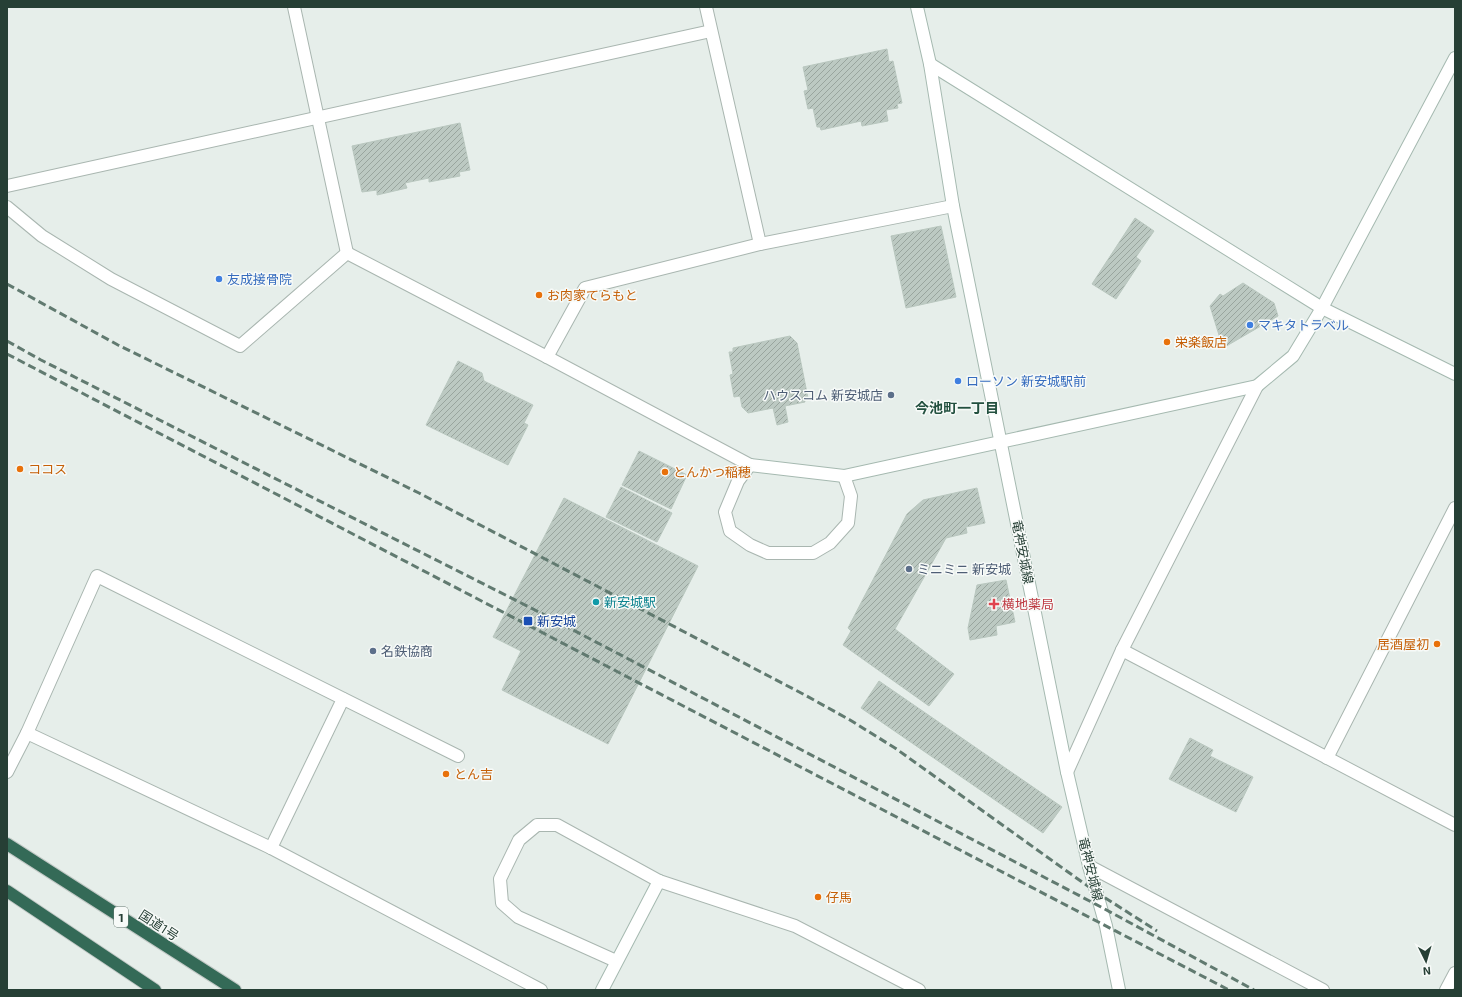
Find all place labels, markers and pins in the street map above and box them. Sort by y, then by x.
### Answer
place label: 友成接骨院 [227,271,292,287]
marker: 友成接骨院 [214,274,224,284]
place label: お肉家てらもと [547,287,638,303]
marker: お肉家てらもと [534,290,544,300]
place label: マキタトラベル [1258,317,1349,333]
marker: マキタトラベル [1245,320,1255,330]
place label: 栄楽飯店 [1175,334,1227,350]
marker: 栄楽飯店 [1162,337,1172,347]
place label: ローソン 新安城駅前 [966,373,1086,389]
marker: ローソン 新安城駅前 [953,376,963,386]
place label: ハウスコム 新安城店 [763,387,883,403]
marker: ハウスコム 新安城店 [886,390,896,400]
place label: ココス [28,461,67,477]
marker: ココス [15,464,25,474]
place label: とんかつ稲穂 [673,464,751,480]
marker: とんかつ稲穂 [660,467,670,477]
place label: ミニミニ 新安城 [917,561,1011,577]
marker: ミニミニ 新安城 [904,564,914,574]
place label: 新安城駅 [604,594,656,610]
place label: 横地薬局 [1002,596,1054,612]
marker: 新安城駅 [591,597,601,607]
marker: 横地薬局 [989,599,999,609]
place label: 新安城 [537,613,576,629]
marker: 新安城 [522,615,534,627]
place label: 居酒屋初 [1377,636,1429,652]
marker: 居酒屋初 [1432,639,1442,649]
place label: 名鉄協商 [381,643,433,659]
marker: 名鉄協商 [368,646,378,656]
place label: とん吉 [454,766,493,782]
marker: とん吉 [441,769,451,779]
place label: 仔馬 [826,889,852,905]
marker: 仔馬 [813,892,823,902]

